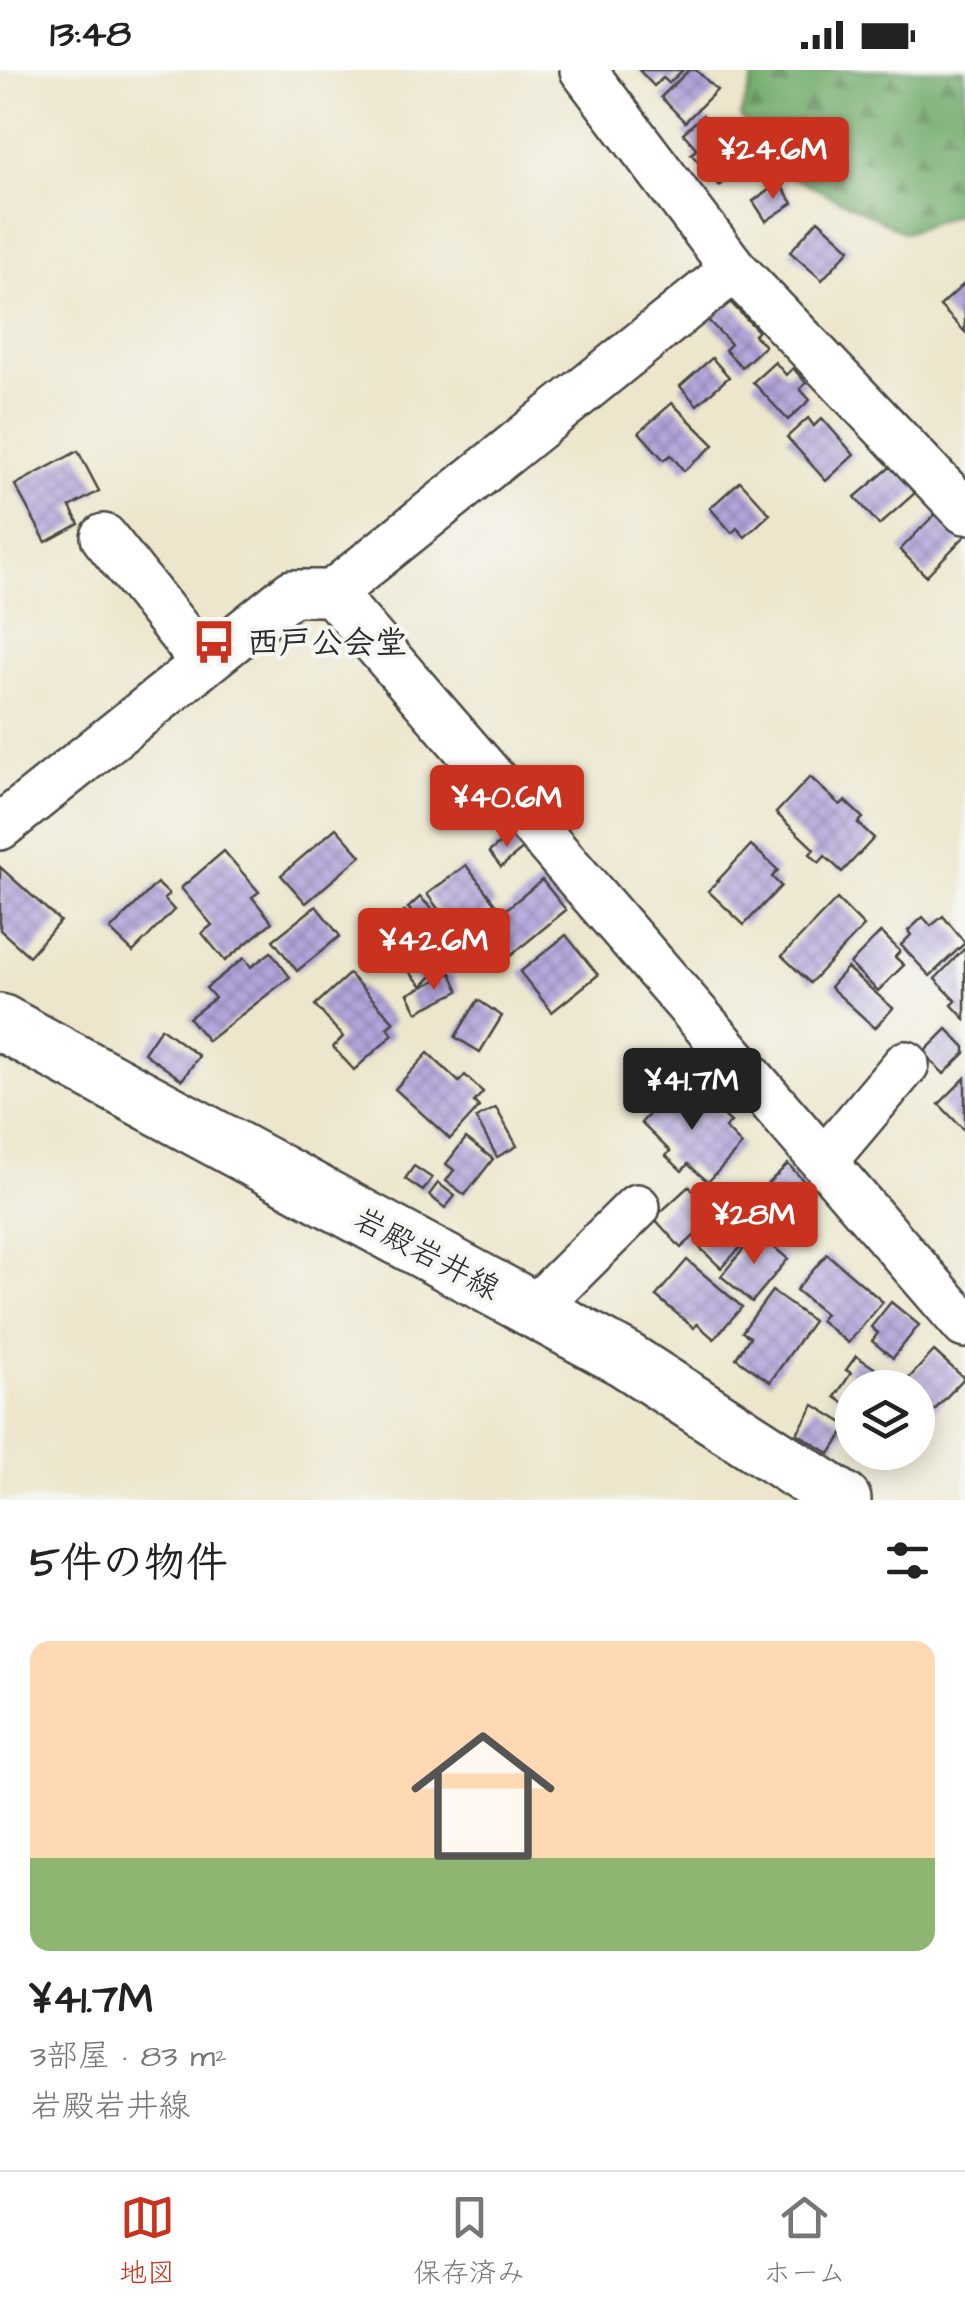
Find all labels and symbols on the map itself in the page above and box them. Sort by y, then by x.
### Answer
pin: ¥24.6M [692,117,854,202]
bus stop icon: 西戸公会堂 [190,618,238,666]
place label: 西戸公会堂 [247,621,407,666]
pin: ¥40.6M [426,765,588,850]
pin: ¥42.6M [353,908,515,993]
pin: ¥41.7M [611,1048,773,1133]
pin: ¥28M [695,1182,813,1267]
street label: 岩殿岩井線 [345,1197,508,1312]

